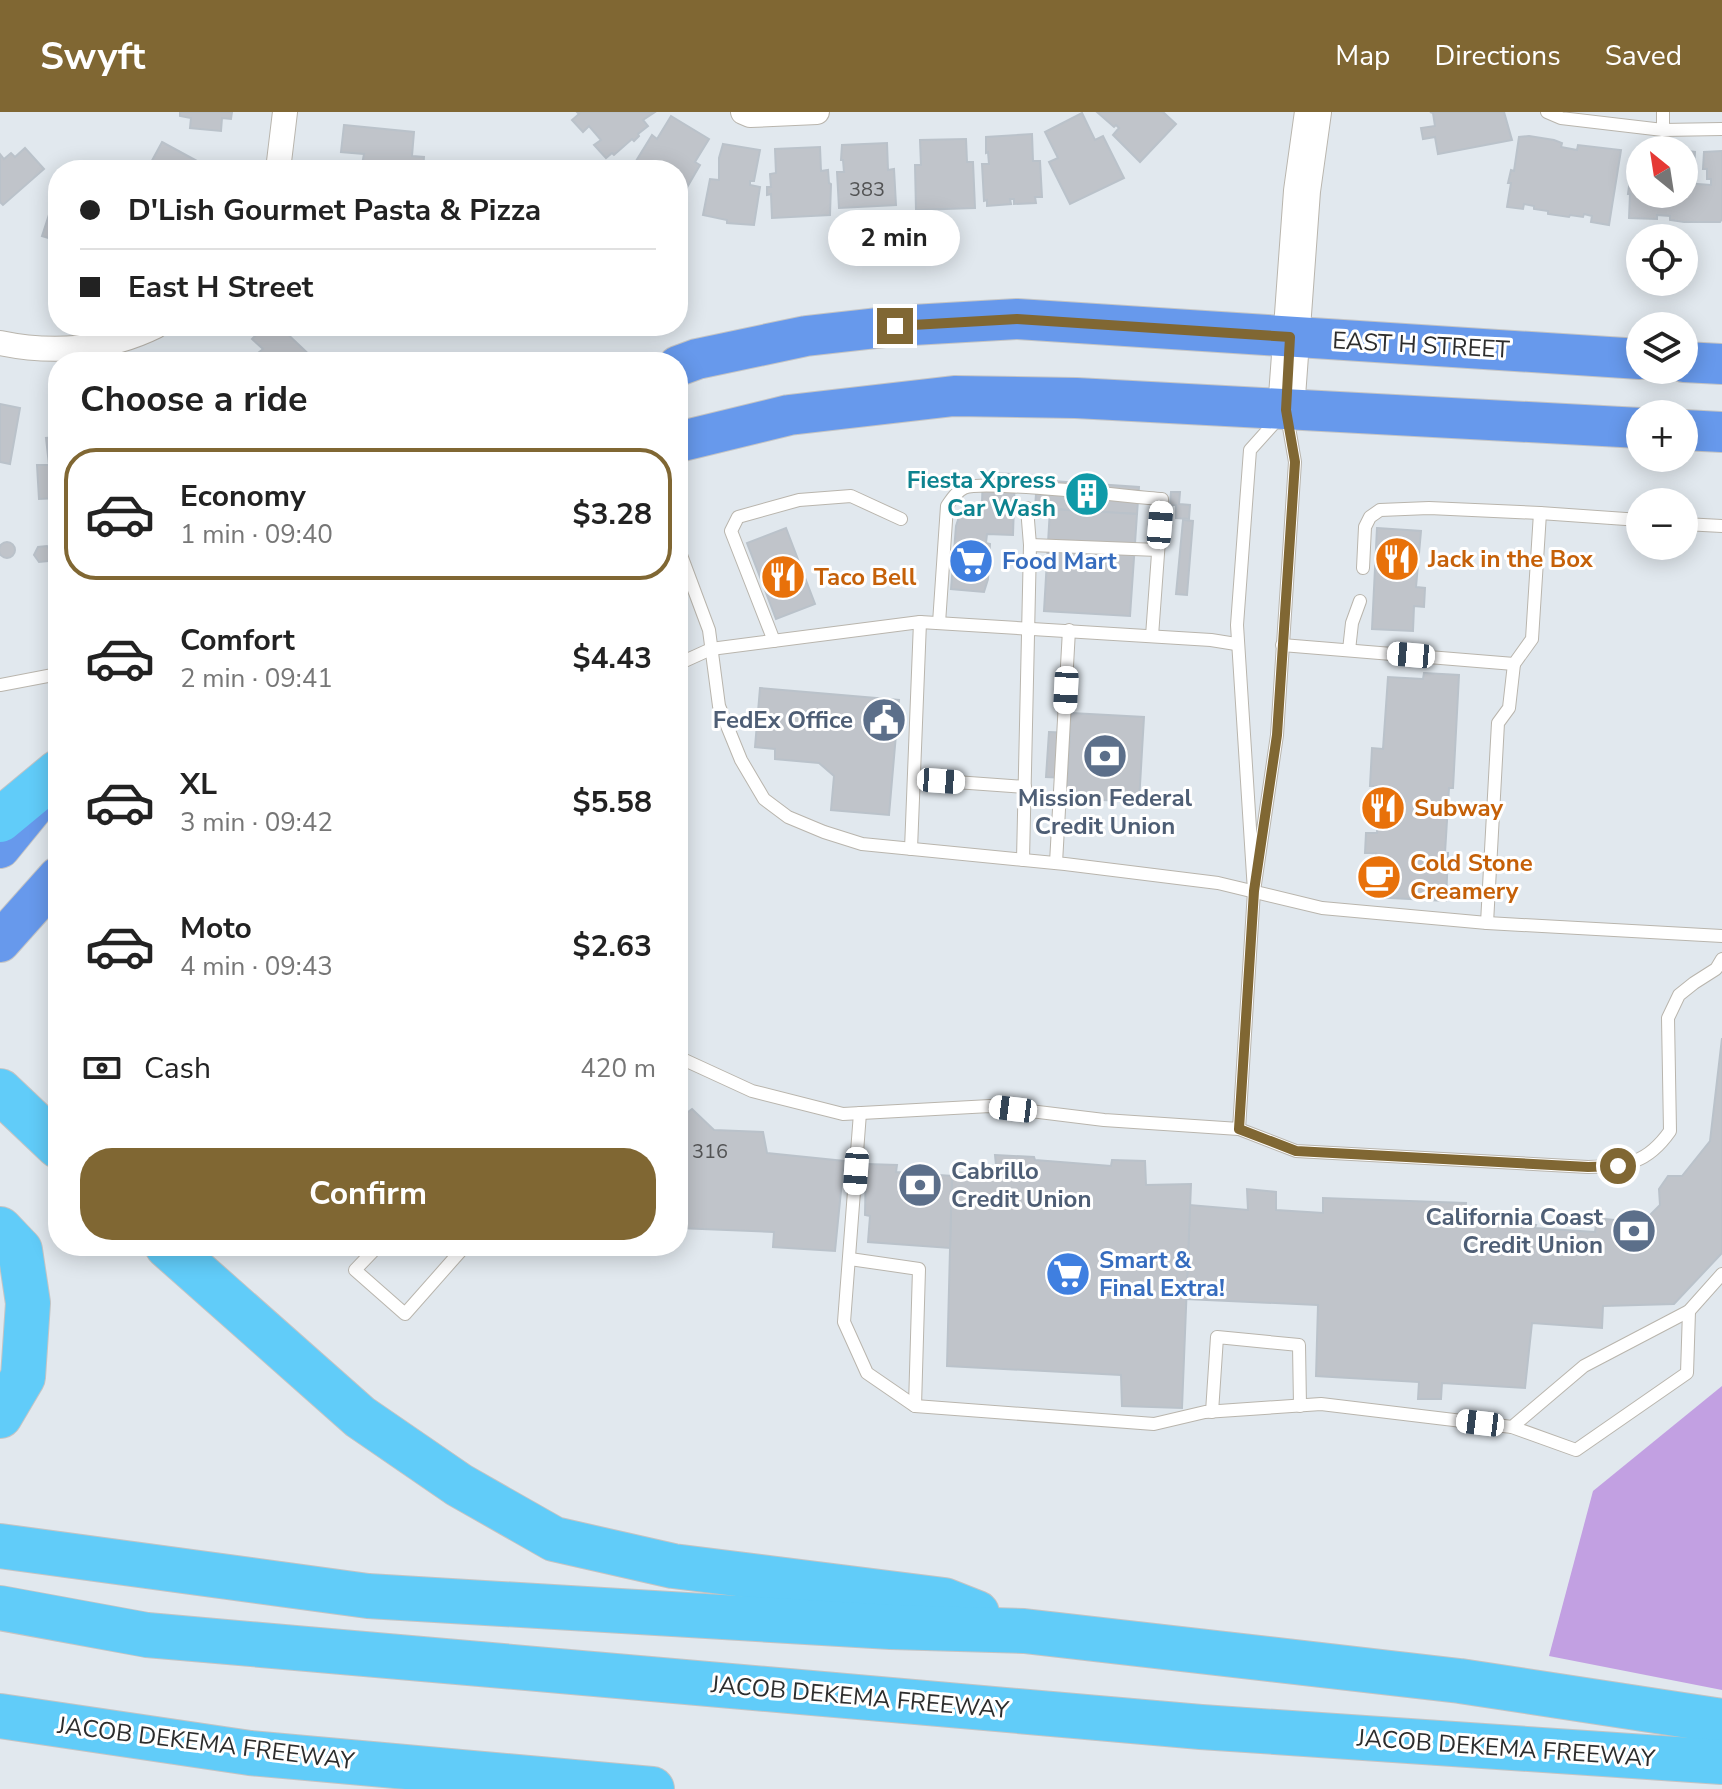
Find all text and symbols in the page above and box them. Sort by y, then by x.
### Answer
text: Swyft [40,31,145,82]
text: Map [1335,37,1390,75]
text: Directions [1434,37,1561,75]
text: Saved [1605,37,1682,75]
north arrow [1626,136,1698,208]
map controls [1626,136,1698,560]
house number: 383 [849,176,885,203]
text: D'Lish Gourmet Pasta & Pizza [128,190,541,231]
callout: 2 min [829,210,961,266]
text: 2 min [860,220,928,255]
button: locate [1626,224,1698,296]
text: East H Street [128,267,313,308]
route end [877,308,913,344]
button: layers [1626,312,1698,384]
street label: EAST H STREET [1332,324,1511,366]
text: Choose a ride [80,375,308,424]
button: + [1626,400,1698,472]
place label: Fiesta Xpress Car Wash [907,464,1056,524]
building icon: Fiesta Xpress Car Wash [1063,470,1111,518]
text: Economy [180,476,306,517]
icon: car [84,478,156,550]
button: − [1626,488,1698,560]
text: $3.28 [573,494,652,535]
car [1146,500,1174,550]
text: 1 min · 09:40 [180,517,333,552]
restaurant icon: Jack in the Box [1373,535,1421,583]
supermarket icon: Food Mart [947,537,995,585]
place label: Jack in the Box [1427,543,1594,575]
place label: Food Mart [1002,545,1118,577]
restaurant icon: Taco Bell [759,553,807,601]
place label: Taco Bell [814,561,917,593]
text: Comfort [180,620,295,661]
icon: car [84,622,156,694]
text: $4.43 [573,638,652,679]
car [1386,641,1436,669]
text: 2 min · 09:41 [180,661,333,696]
car [1053,665,1079,715]
public building icon: FedEx Office [860,696,908,744]
place label: FedEx Office [713,704,853,736]
bank icon: Mission Federal Credit Union [1081,732,1129,780]
text: XL [180,764,217,805]
icon: car [84,766,156,838]
car [916,767,966,795]
text: $5.58 [573,782,652,823]
place label: Mission Federal Credit Union [1018,782,1193,842]
restaurant icon: Subway [1359,784,1407,832]
place label: Subway [1414,792,1503,824]
text: 3 min · 09:42 [180,805,333,840]
place label: Cold Stone Creamery [1410,847,1533,907]
cafe icon: Cold Stone Creamery [1355,853,1403,901]
text: Moto [180,908,252,949]
icon: car [84,910,156,982]
text: $2.63 [573,926,652,967]
text: 4 min · 09:43 [180,949,333,984]
icon: cash [80,1046,124,1090]
text: Cash [144,1048,211,1089]
text: 420 m [580,1051,656,1086]
car [988,1094,1038,1124]
house number: 316 [692,1138,728,1165]
car [842,1146,870,1196]
button: Confirm [80,1148,656,1240]
route start [1600,1148,1636,1184]
place label: Cabrillo Credit Union [951,1155,1091,1215]
bank icon: Cabrillo Credit Union [896,1161,944,1209]
place label: California Coast Credit Union [1426,1201,1604,1261]
bank icon: California Coast Credit Union [1610,1207,1658,1255]
place label: Smart & Final Extra! [1099,1244,1225,1304]
supermarket icon: Smart & Final Extra! [1044,1250,1092,1298]
car [1455,1408,1505,1438]
street label: JACOB DEKEMA FREEWAY [709,1668,1011,1726]
street label: JACOB DEKEMA FREEWAY [55,1709,357,1777]
street label: JACOB DEKEMA FREEWAY [1355,1722,1657,1774]

